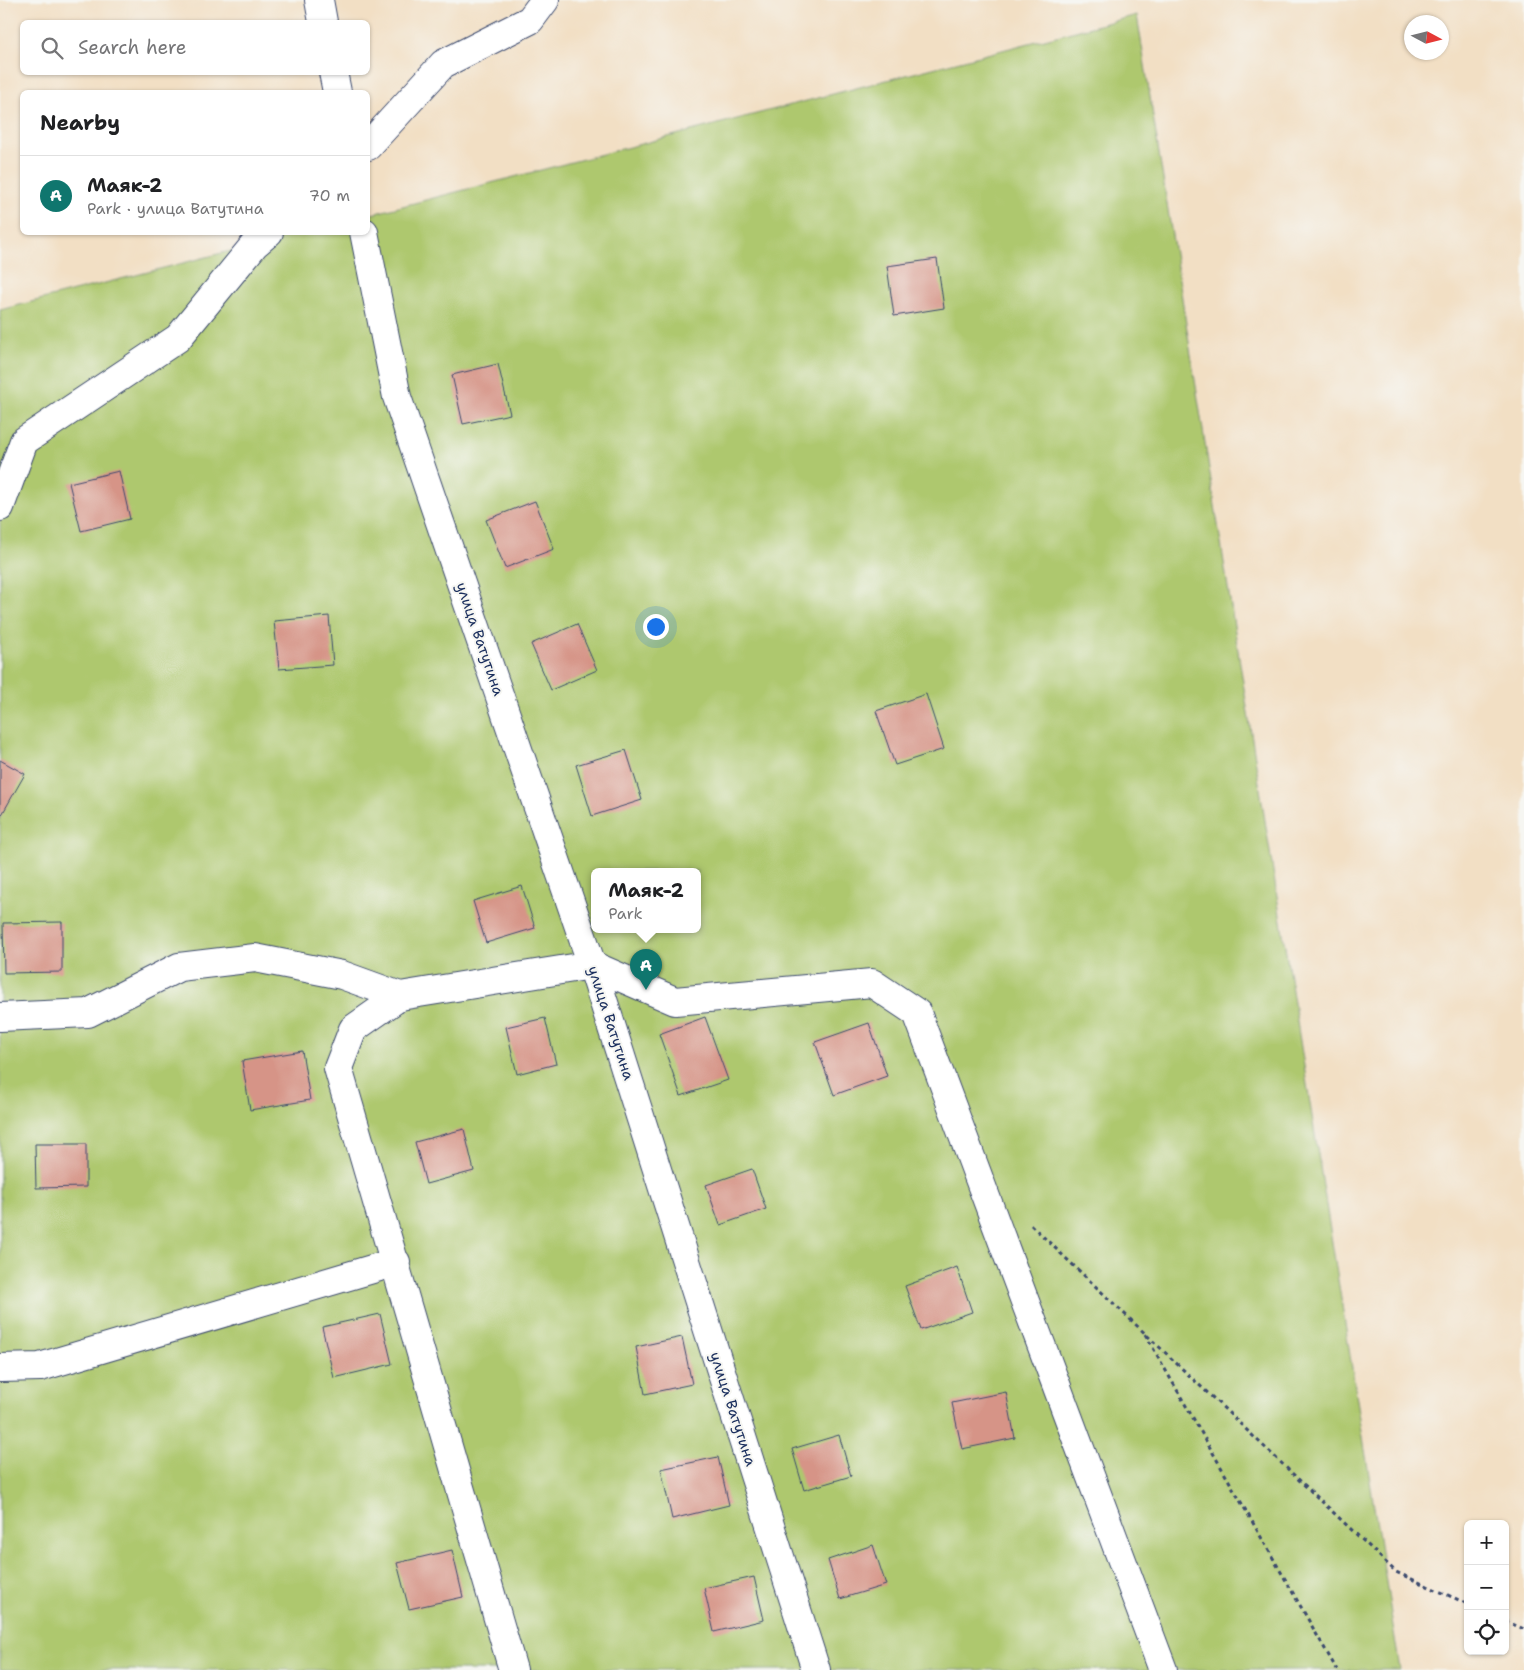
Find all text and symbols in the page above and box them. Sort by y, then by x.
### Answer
north arrow [1404,15,1449,60]
search box [20,20,370,75]
icon: search [38,34,66,62]
text: Search here [78,35,187,60]
text: Nearby [40,109,120,137]
text: Маяк-2 [87,173,162,198]
text: A [50,185,62,206]
text: 70 m [309,185,350,206]
text: Park · улица Ватутина [87,198,264,219]
street label: улица Ватутина [451,580,509,699]
your location [643,614,669,640]
popup [591,868,701,933]
text: Маяк-2 [608,878,684,903]
text: Park [608,903,643,924]
pin: A [630,949,662,990]
street label: улица Ватутина [583,963,639,1083]
street label: улица Ватутина [705,1349,761,1469]
map controls [1464,1520,1509,1655]
button: + [1464,1520,1509,1565]
button: − [1464,1565,1509,1610]
button: locate [1464,1610,1509,1655]

